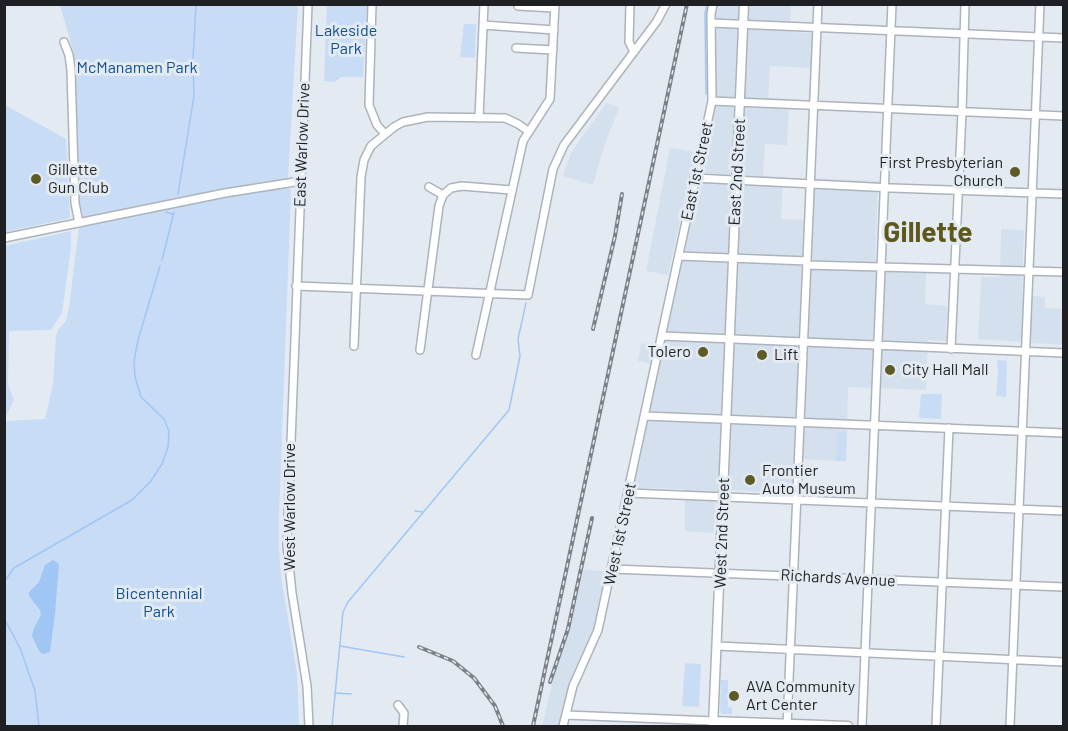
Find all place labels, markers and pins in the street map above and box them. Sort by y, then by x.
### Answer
place label: First Presbyterian Church [879,153,1003,191]
place label: Gillette Gun Club [48,160,109,198]
marker: First Presbyterian Church [1008,165,1022,179]
marker: Gillette Gun Club [29,172,43,186]
place label: Tolero [648,342,691,362]
marker: Tolero [696,345,710,359]
place label: Lift [774,345,799,365]
marker: Lift [755,348,769,362]
place label: City Hall Mall [902,360,988,380]
marker: City Hall Mall [883,363,897,377]
place label: Frontier Auto Museum [762,461,856,499]
marker: Frontier Auto Museum [743,473,757,487]
place label: AVA Community Art Center [746,677,855,715]
marker: AVA Community Art Center [727,689,741,703]

